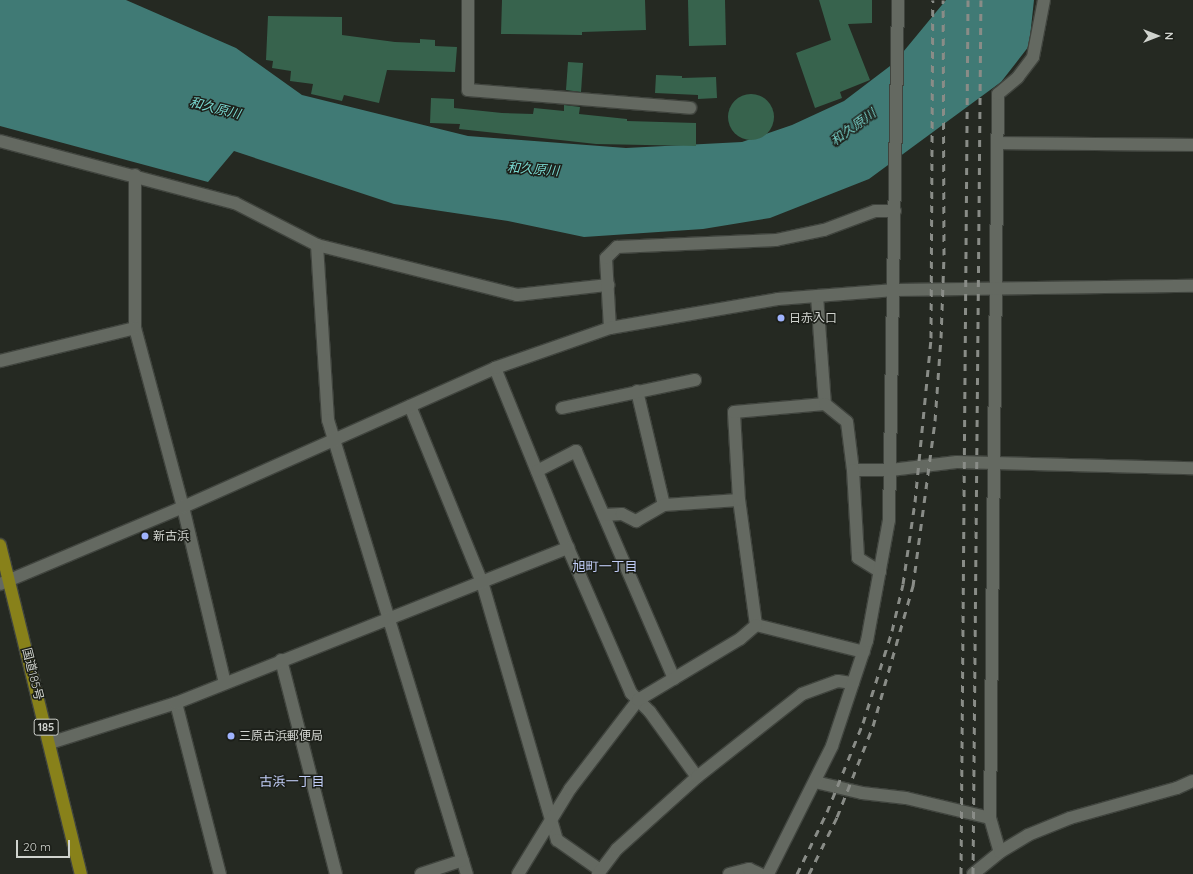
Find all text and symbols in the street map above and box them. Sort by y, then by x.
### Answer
north arrow [1137,16,1177,56]
text: N [1162,32,1176,40]
water label: 和久原川 [188,94,242,122]
water label: 和久原川 [827,105,879,149]
water label: 和久原川 [507,159,559,179]
place label: 日赤入口 [789,311,837,325]
marker: 日赤入口 [776,313,786,323]
place label: 新古浜 [153,529,189,543]
marker: 新古浜 [140,531,150,541]
district label: 旭町一丁目 [573,558,637,574]
street label: 国道185号 [20,646,46,702]
road number: 185 [33,718,59,736]
place label: 三原古浜郵便局 [239,729,323,743]
marker: 三原古浜郵便局 [226,731,236,741]
district label: 古浜一丁目 [260,773,324,789]
scale bar [18,832,72,858]
text: 20 m [23,839,51,854]

